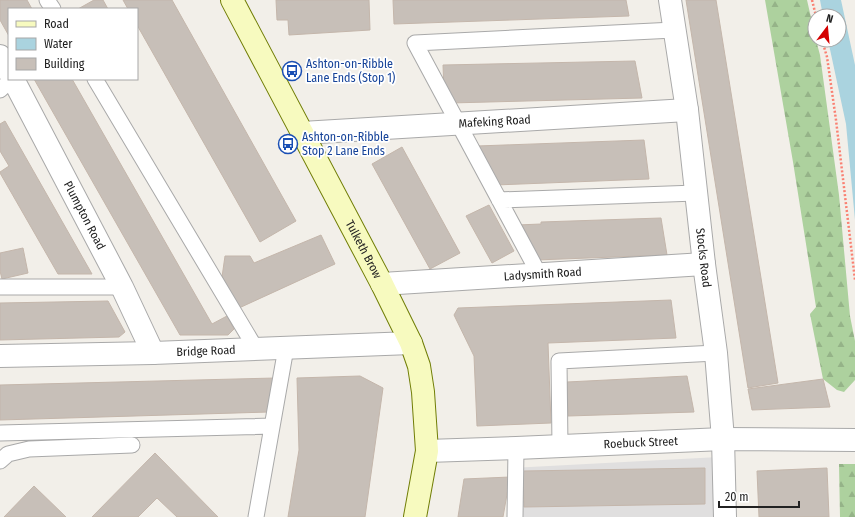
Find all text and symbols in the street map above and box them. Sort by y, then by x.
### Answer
legend [8,8,138,80]
north arrow [807,8,847,48]
text: N [825,12,835,26]
text: Road [44,17,69,31]
text: Water [44,37,73,51]
text: Building [44,57,85,71]
place label: Ashton-on-Ribble Lane Ends (Stop 1) [306,57,396,85]
bus stop icon: Ashton-on-Ribble Lane Ends (Stop 1) [281,60,303,82]
street label: Mafeking Road [458,112,531,131]
place label: Ashton-on-Ribble Stop 2 Lane Ends [302,130,389,158]
bus stop icon: Ashton-on-Ribble Stop 2 Lane Ends [277,133,299,155]
street label: Plumpton Road [61,179,108,252]
street label: Tulketh Brow [343,218,385,281]
street label: Stocks Road [693,227,714,288]
street label: Ladysmith Road [503,265,582,283]
street label: Bridge Road [176,343,236,359]
street label: Roebuck Street [603,434,678,451]
scale bar [719,483,799,509]
text: 20 m [725,490,749,504]

